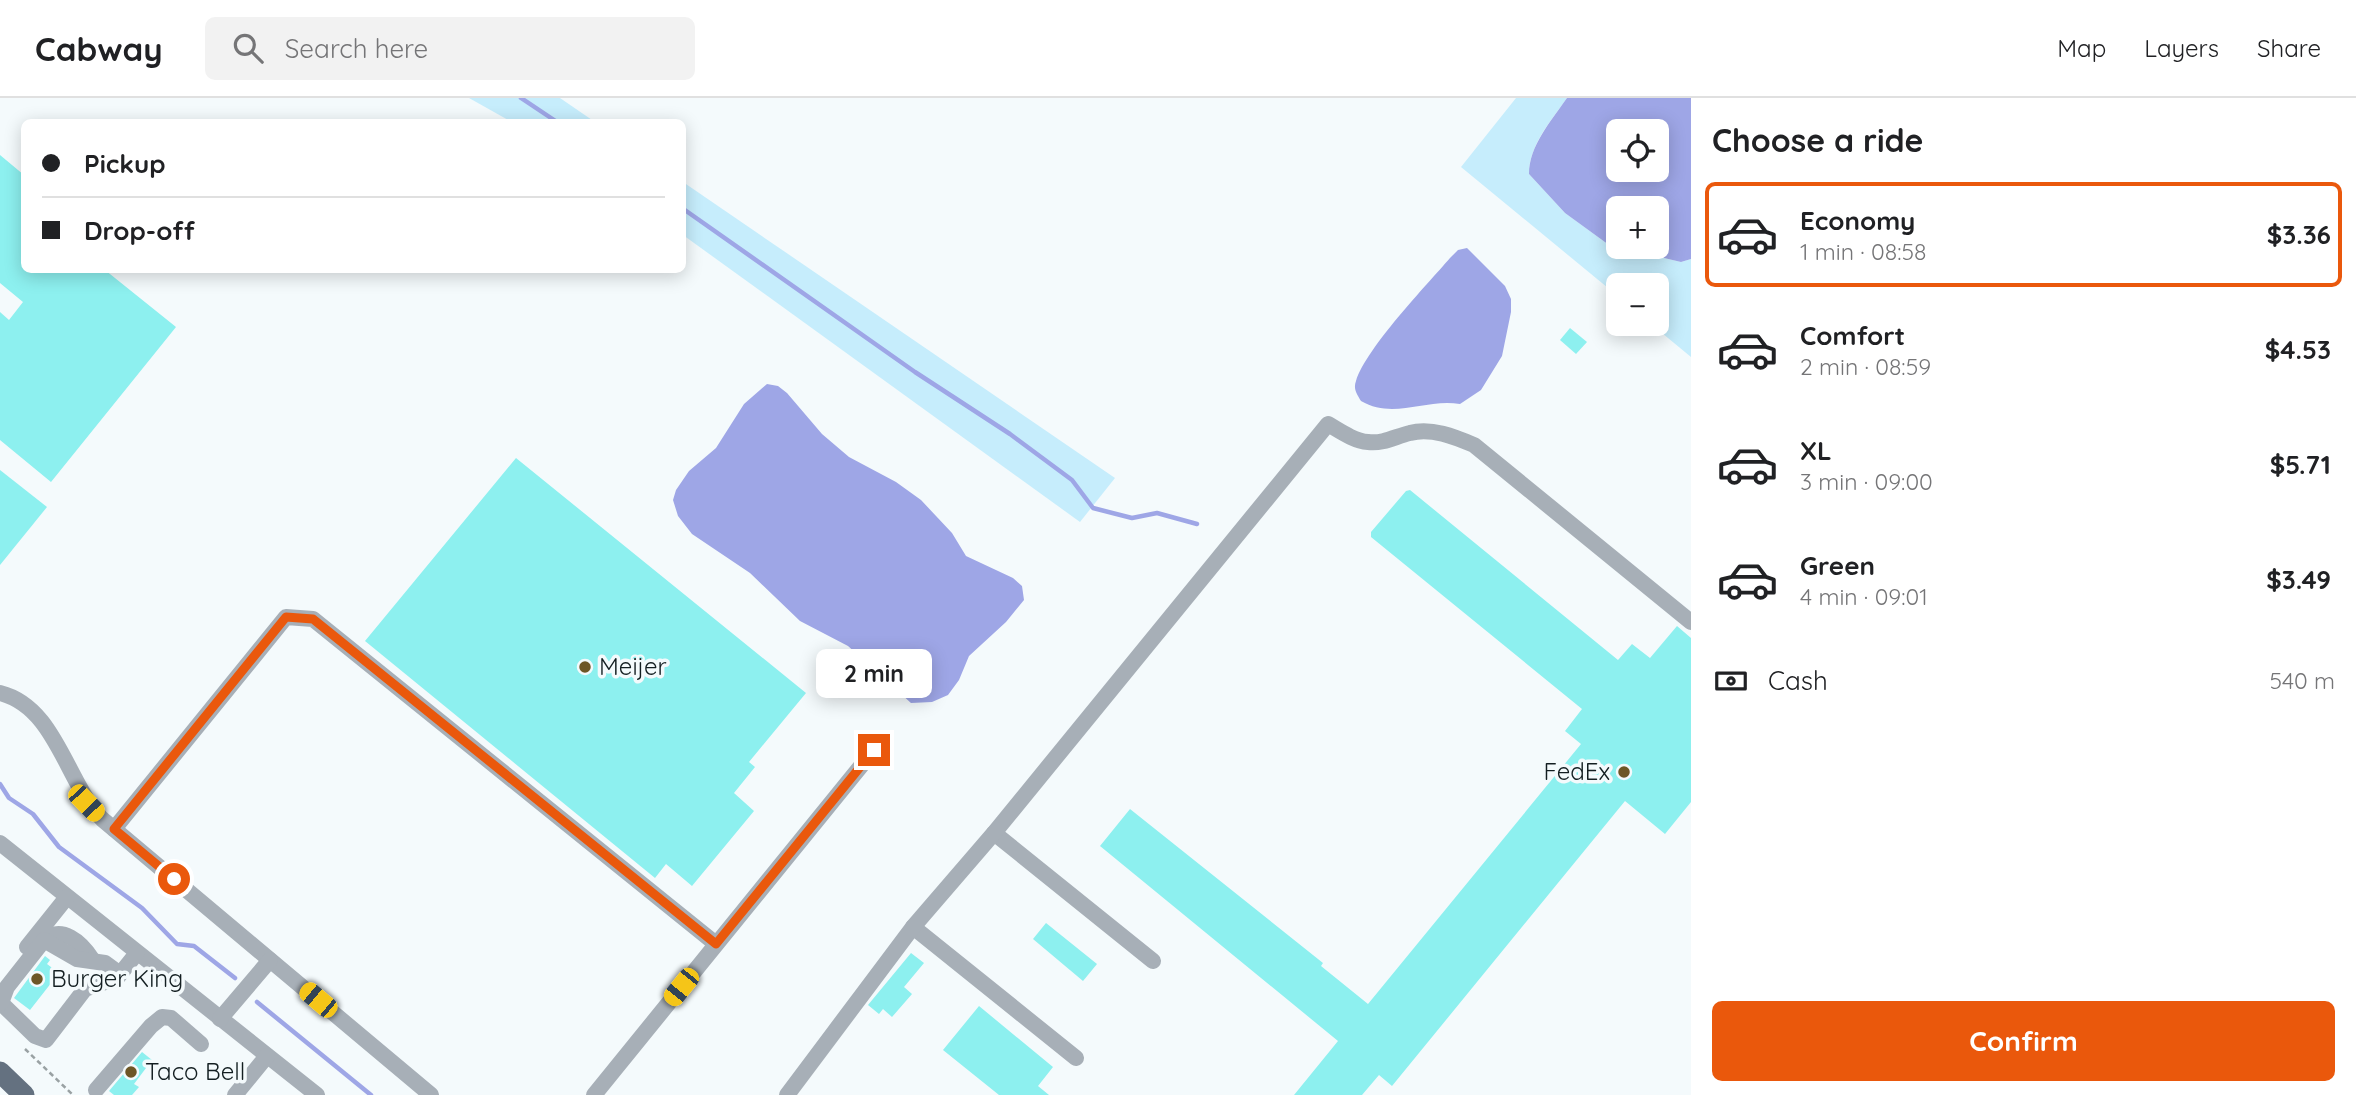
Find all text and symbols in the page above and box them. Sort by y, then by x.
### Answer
search box [205,17,695,80]
text: Cabway [35,28,163,69]
icon: search [229,29,267,67]
text: Search here [285,32,428,65]
text: Map [2057,33,2106,63]
text: Layers [2144,33,2219,63]
text: Share [2257,33,2321,63]
map controls [1606,119,1669,336]
button: locate [1606,119,1669,182]
text: Choose a ride [1712,120,1924,160]
text: Pickup [84,147,166,180]
button: + [1606,196,1669,259]
icon: car [1716,203,1779,266]
text: Economy [1800,204,1915,237]
text: Drop-off [84,214,195,247]
text: $3.36 [2267,218,2331,251]
text: 1 min · 08:58 [1800,237,1926,266]
button: − [1606,273,1669,336]
icon: car [1716,318,1779,381]
text: Comfort [1800,319,1905,352]
text: $4.53 [2265,333,2331,366]
text: 2 min · 08:59 [1800,352,1931,381]
icon: car [1716,433,1779,496]
text: XL [1800,434,1832,467]
text: $5.71 [2270,448,2331,481]
text: 3 min · 09:00 [1800,467,1933,496]
icon: car [1716,548,1779,611]
text: Green [1800,549,1875,582]
text: $3.49 [2266,563,2331,596]
text: 4 min · 09:01 [1800,582,1928,611]
callout: 2 min [816,648,932,698]
place label: Meijer [599,651,667,681]
marker: Meijer [577,659,593,675]
text: 2 min [844,659,904,688]
icon: cash [1712,662,1750,700]
text: Cash [1768,664,1828,697]
text: 540 m [2269,666,2335,695]
route end [858,734,890,766]
place label: FedEx [1543,756,1610,786]
marker: FedEx [1616,764,1632,780]
car [64,781,109,825]
route start [158,863,190,895]
place label: Burger King [51,963,183,993]
car [660,964,703,1010]
marker: Burger King [29,971,45,987]
car [296,978,341,1022]
button: Confirm [1712,1001,2335,1081]
place label: Taco Bell [145,1056,245,1086]
marker: Taco Bell [123,1064,139,1080]

